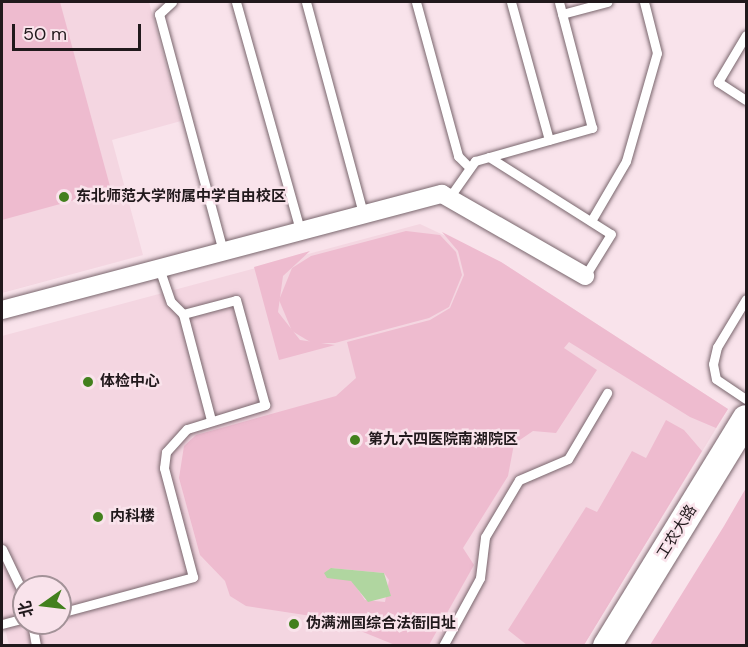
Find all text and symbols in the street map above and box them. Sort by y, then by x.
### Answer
scale bar [15,12,144,50]
text: 50 m [23,22,67,46]
place label: 东北师范大学附属中学自由校区 [76,188,286,206]
marker: 东北师范大学附属中学自由校区 [57,190,71,204]
place label: 体检中心 [100,373,160,391]
marker: 体检中心 [81,375,95,389]
marker: 第九六四医院南湖院区 [346,431,364,449]
place label: 第九六四医院南湖院区 [368,431,518,449]
street label: 工农大路 [653,502,701,562]
place label: 内科楼 [110,508,155,526]
marker: 内科楼 [91,510,105,524]
north arrow [12,575,72,635]
text: 北 [14,599,38,619]
place label: 伪满洲国综合法衙旧址 [306,615,456,633]
marker: 伪满洲国综合法衙旧址 [287,617,301,631]

